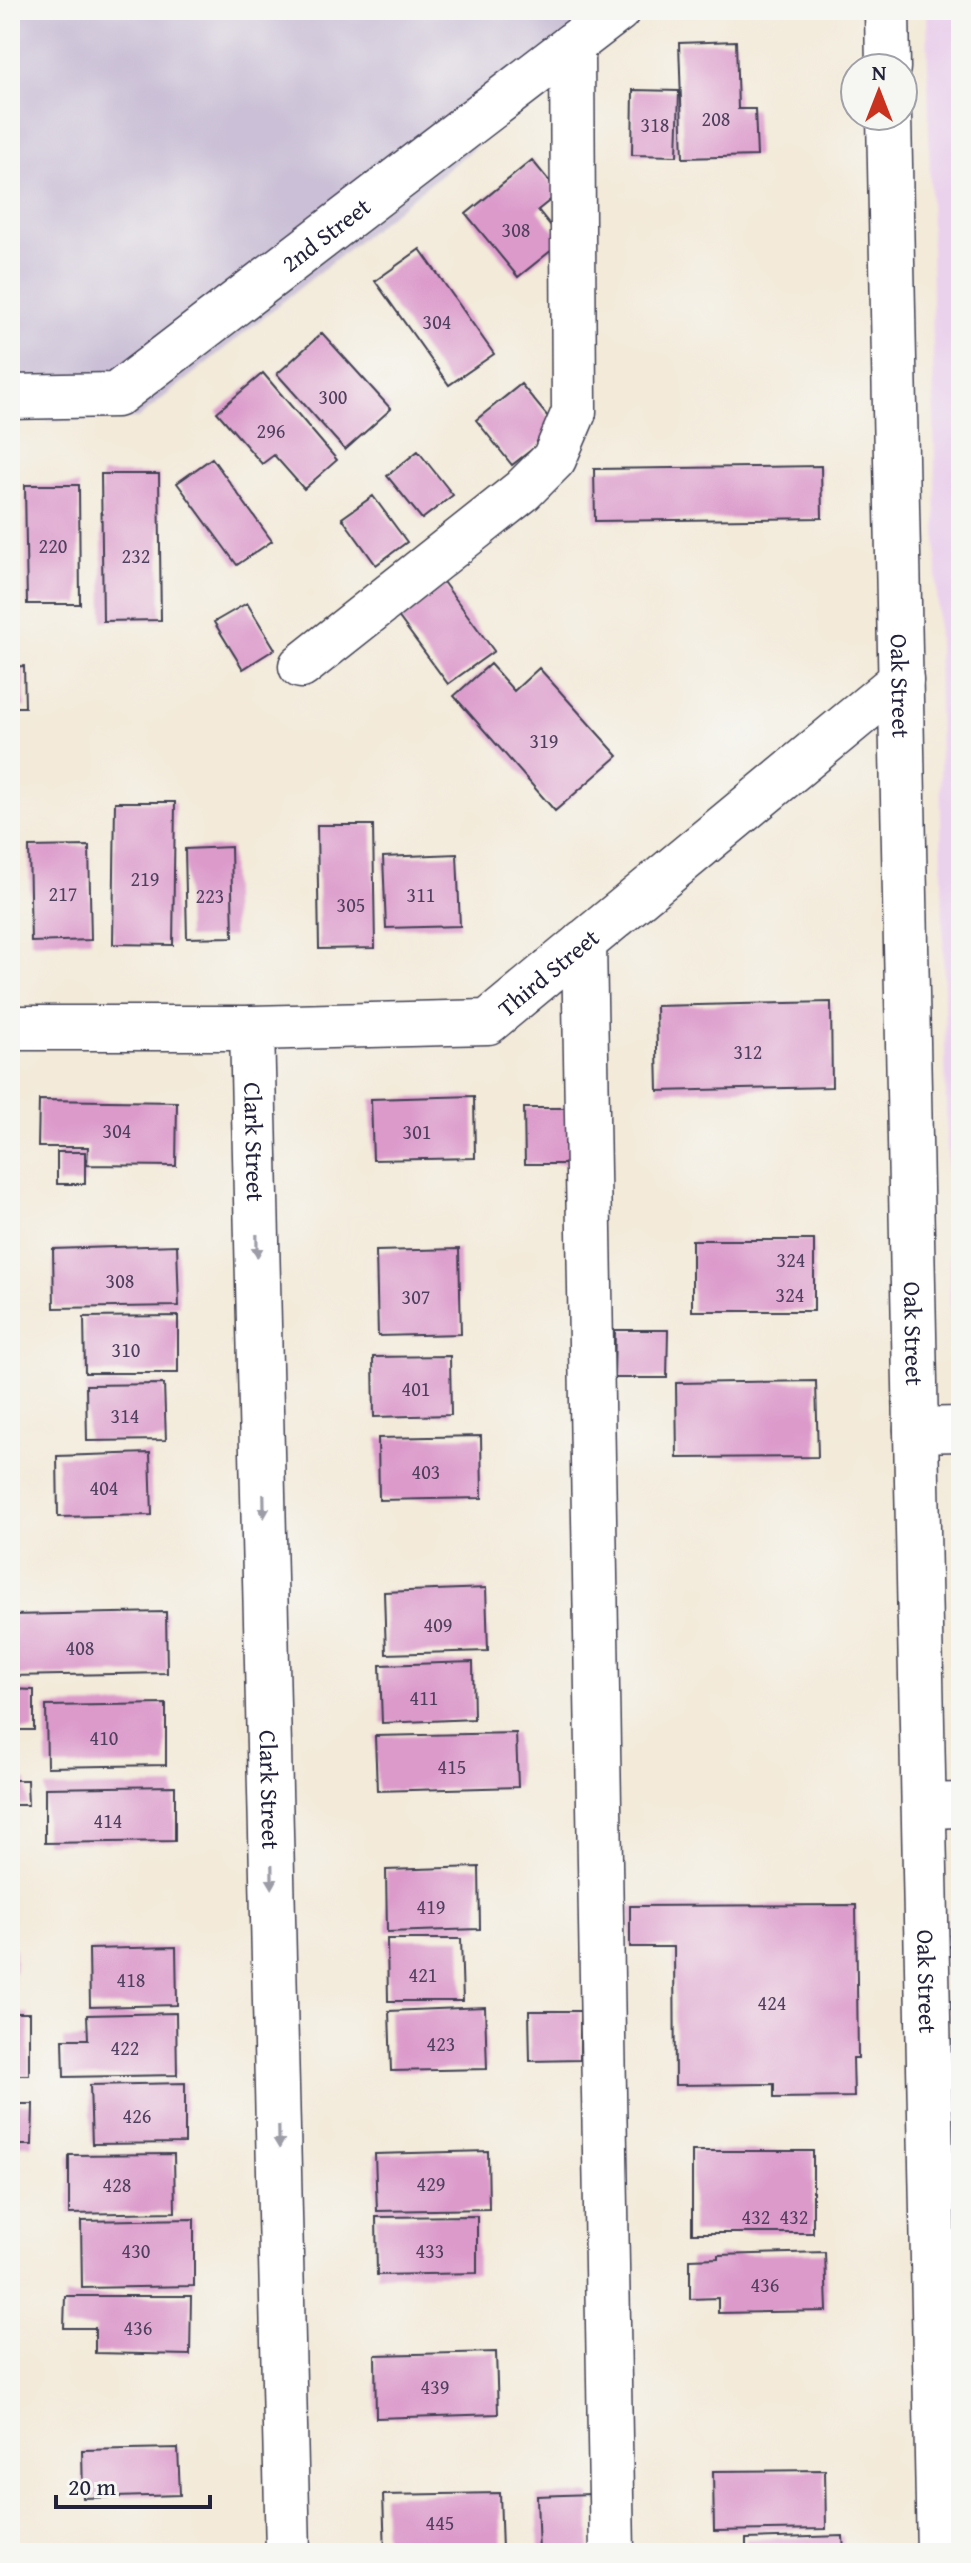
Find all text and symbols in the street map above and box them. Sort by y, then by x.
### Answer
north arrow [839,52,919,132]
text: N [872,56,887,88]
house number: 208 [702,104,730,133]
house number: 318 [641,110,669,139]
street label: 2nd Street [274,189,378,280]
house number: 308 [502,215,530,244]
house number: 304 [423,307,451,336]
house number: 300 [319,382,347,411]
house number: 296 [257,416,285,445]
house number: 220 [39,531,67,560]
house number: 232 [122,541,150,570]
street label: Oak Street [882,633,919,739]
house number: 319 [530,726,558,755]
house number: 219 [131,864,159,893]
house number: 217 [49,879,77,908]
house number: 311 [407,880,435,909]
house number: 223 [196,881,224,910]
house number: 305 [337,890,365,919]
street label: Third Street [490,920,607,1025]
house number: 312 [734,1037,762,1066]
street label: Clark Street [236,1082,274,1203]
house number: 304 [103,1116,131,1145]
house number: 301 [403,1117,431,1146]
one-way arrow [251,1234,264,1259]
house number: 324 [777,1245,805,1274]
house number: 308 [106,1266,134,1295]
house number: 324 [776,1280,804,1309]
street label: Oak Street [895,1281,933,1387]
house number: 307 [402,1282,430,1311]
house number: 310 [112,1335,140,1364]
house number: 401 [402,1374,430,1403]
house number: 314 [111,1401,139,1430]
house number: 403 [412,1457,440,1486]
house number: 404 [90,1473,118,1502]
one-way arrow [257,1494,270,1519]
house number: 409 [424,1610,452,1639]
house number: 408 [66,1633,94,1662]
house number: 411 [410,1683,438,1712]
house number: 410 [90,1723,118,1752]
street label: Clark Street [251,1730,289,1850]
house number: 415 [438,1752,466,1781]
house number: 414 [94,1806,122,1835]
one-way arrow [266,1865,279,1890]
house number: 419 [417,1892,445,1921]
street label: Oak Street [909,1929,946,2035]
house number: 421 [409,1960,437,1989]
house number: 418 [117,1965,145,1994]
house number: 424 [758,1988,786,2017]
house number: 423 [427,2029,455,2058]
house number: 422 [111,2033,139,2062]
house number: 426 [123,2101,151,2130]
one-way arrow [272,2125,285,2150]
house number: 429 [417,2169,445,2198]
house number: 428 [103,2170,131,2199]
house number: 432 [742,2202,770,2231]
house number: 432 [780,2202,808,2231]
house number: 430 [122,2236,150,2265]
house number: 433 [416,2236,444,2265]
house number: 436 [751,2270,779,2299]
house number: 436 [124,2313,152,2342]
house number: 439 [421,2372,449,2401]
scale bar [56,2459,210,2509]
text: 20 m [68,2469,116,2504]
house number: 445 [426,2508,454,2537]

